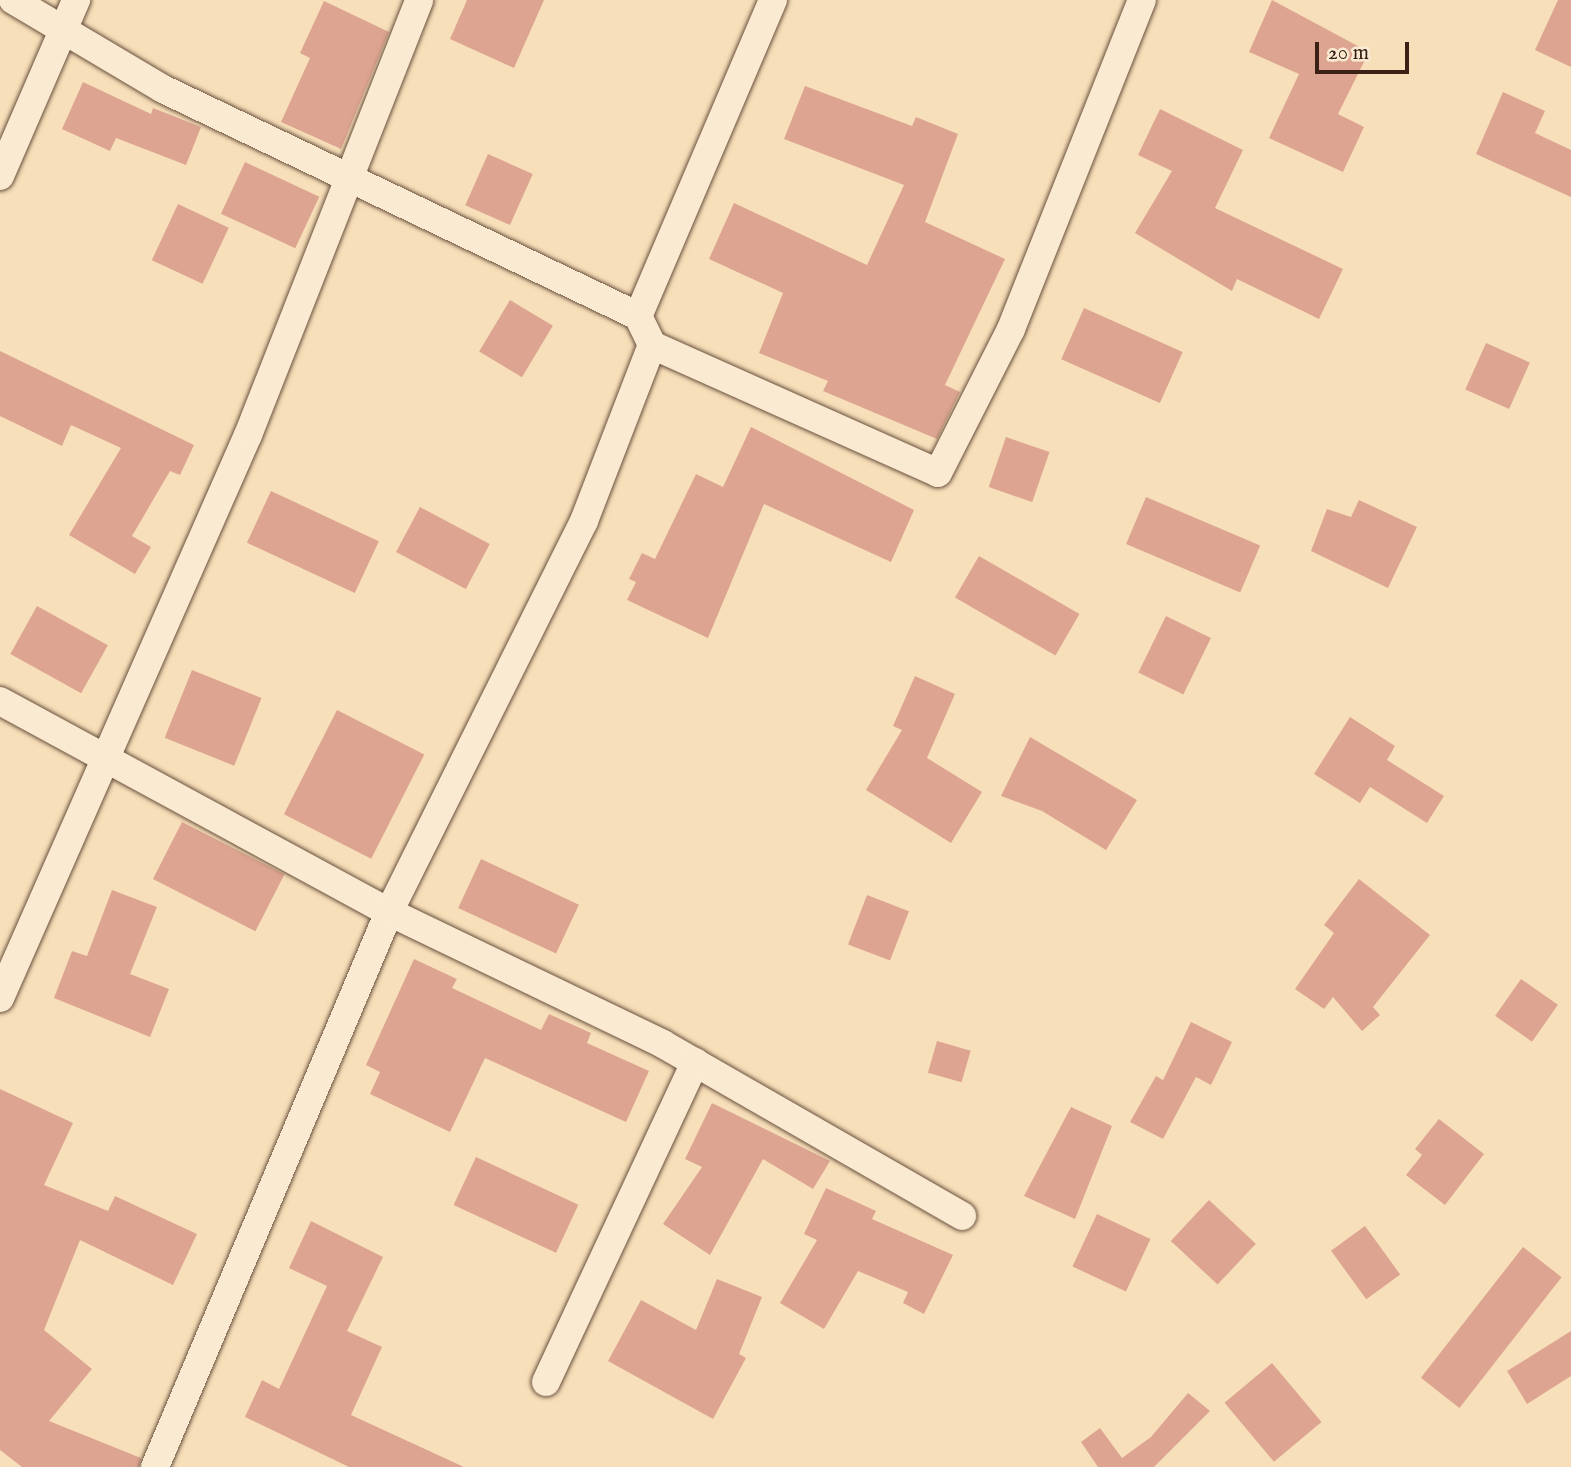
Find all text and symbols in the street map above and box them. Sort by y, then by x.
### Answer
scale bar [1319,28,1414,72]
text: 20 m [1328,40,1369,67]

